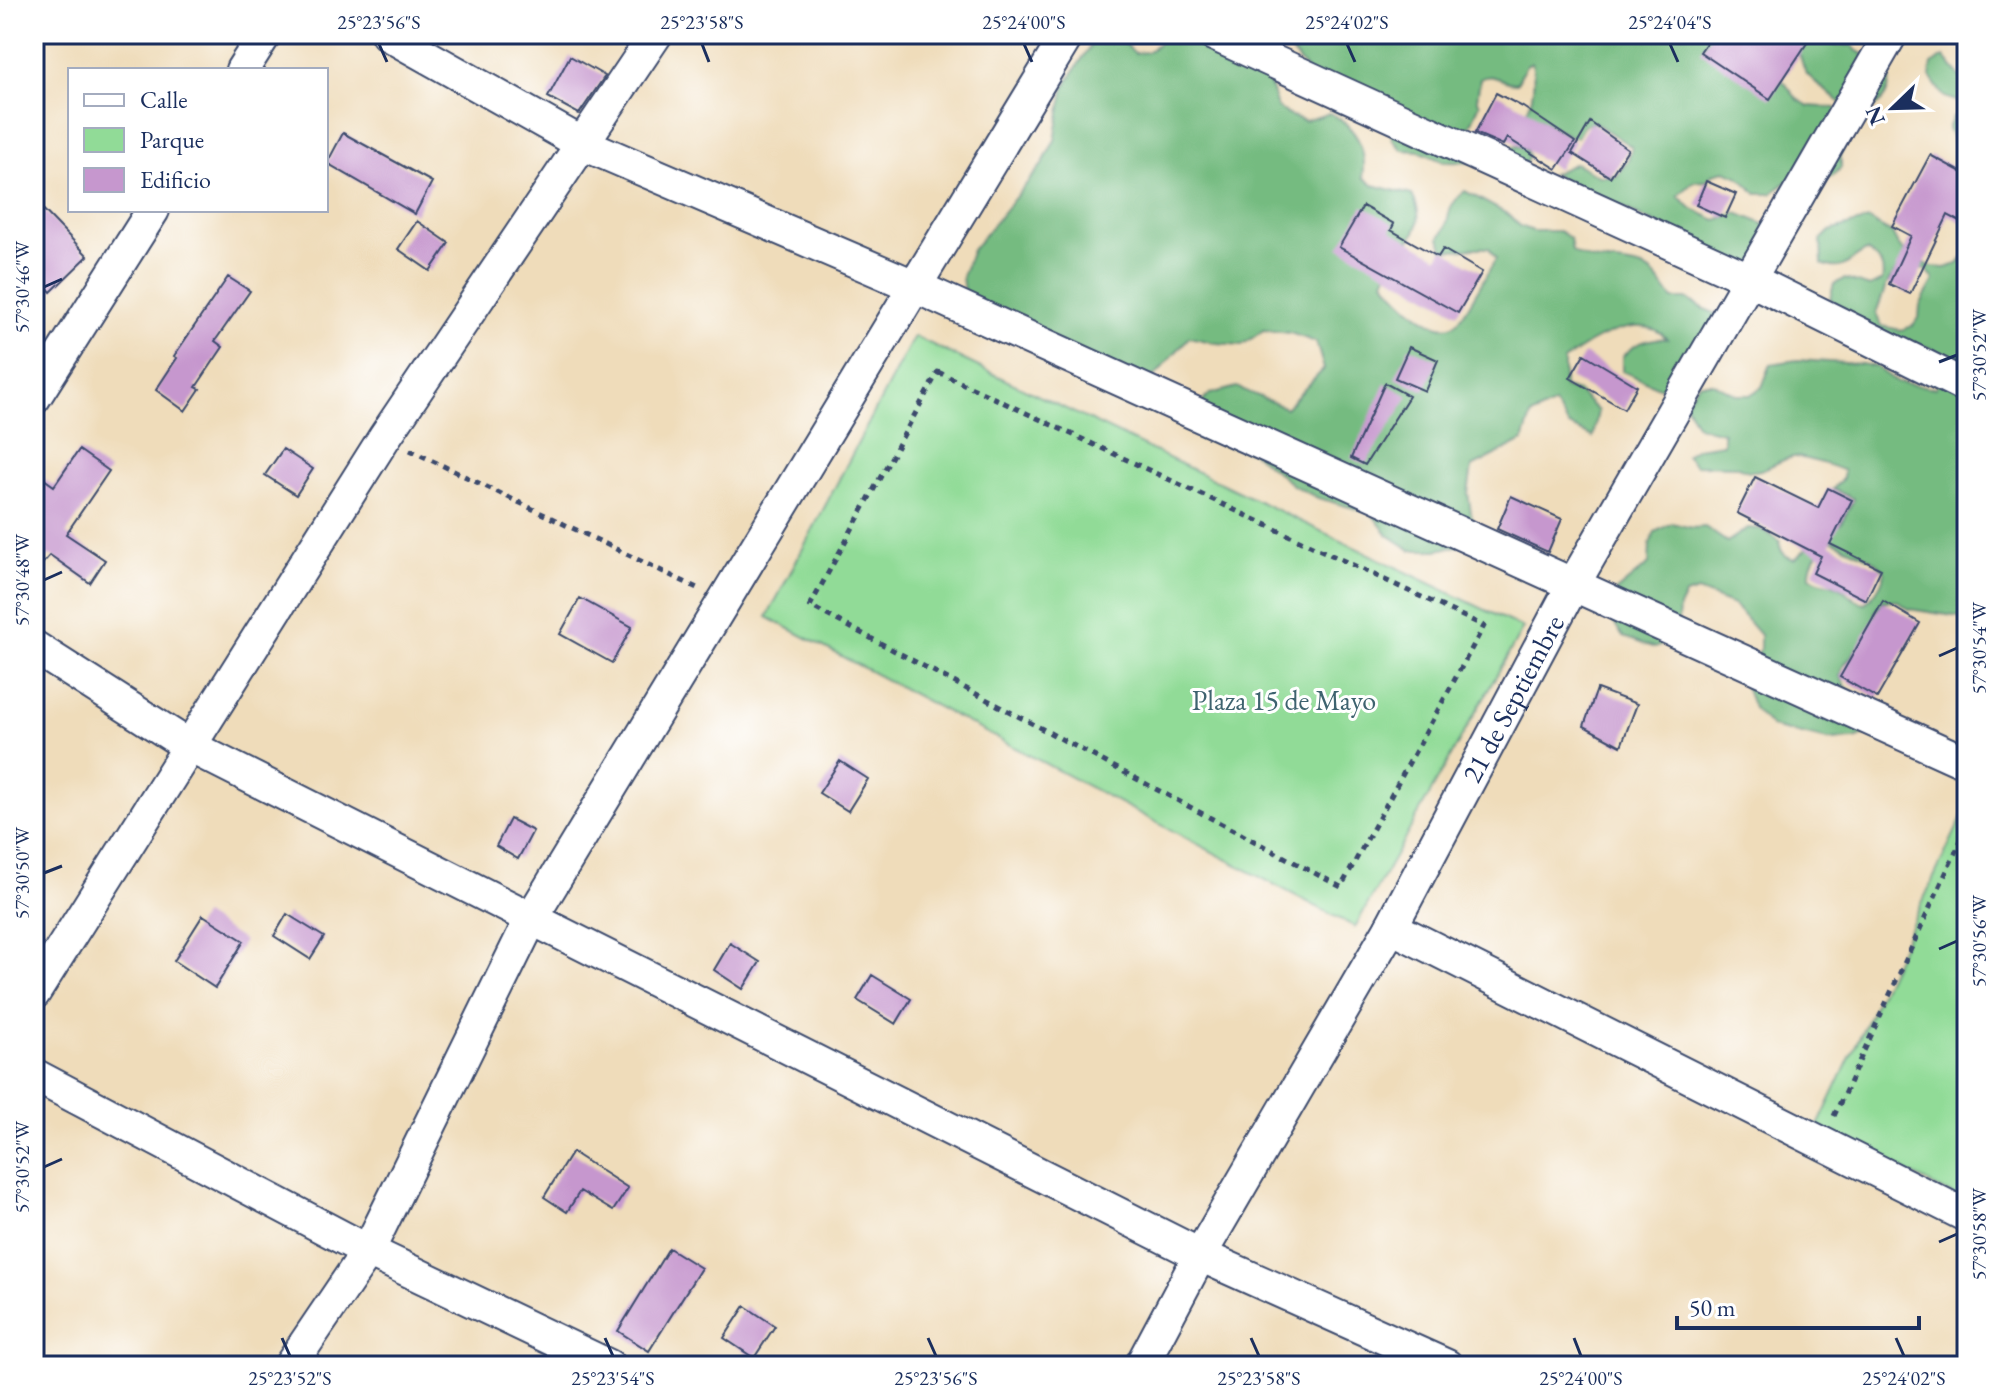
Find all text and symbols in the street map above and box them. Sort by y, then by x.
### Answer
text: 25°23'56"S [337,9,421,35]
text: 25°23'58"S [660,9,744,35]
text: 25°24'00"S [982,9,1066,35]
text: 25°24'02"S [1305,9,1389,35]
text: 25°24'04"S [1628,9,1712,35]
legend [68,68,328,212]
north arrow [1853,68,1933,148]
text: Calle [140,84,188,115]
text: N [1858,102,1892,129]
text: Parque [140,124,204,155]
text: Edificio [140,164,211,195]
text: 57°30'46"W [9,240,35,333]
text: 57°30'52"W [1966,308,1992,401]
text: 57°30'48"W [9,533,35,626]
text: 57°30'54"W [1966,601,1992,694]
street label: 21 de Septiembre [1453,608,1572,789]
park label: Plaza 15 de Mayo [1192,682,1376,718]
text: 57°30'50"W [9,826,35,919]
text: 57°30'56"W [1966,894,1992,987]
text: 57°30'52"W [9,1120,35,1213]
text: 57°30'58"W [1966,1187,1992,1280]
scale bar [1677,1280,1919,1330]
text: 50 m [1689,1292,1736,1323]
text: 25°23'52"S [248,1365,332,1391]
text: 25°23'54"S [571,1365,655,1391]
text: 25°23'56"S [894,1365,978,1391]
text: 25°23'58"S [1217,1365,1301,1391]
text: 25°24'00"S [1539,1365,1623,1391]
text: 25°24'02"S [1862,1365,1946,1391]

